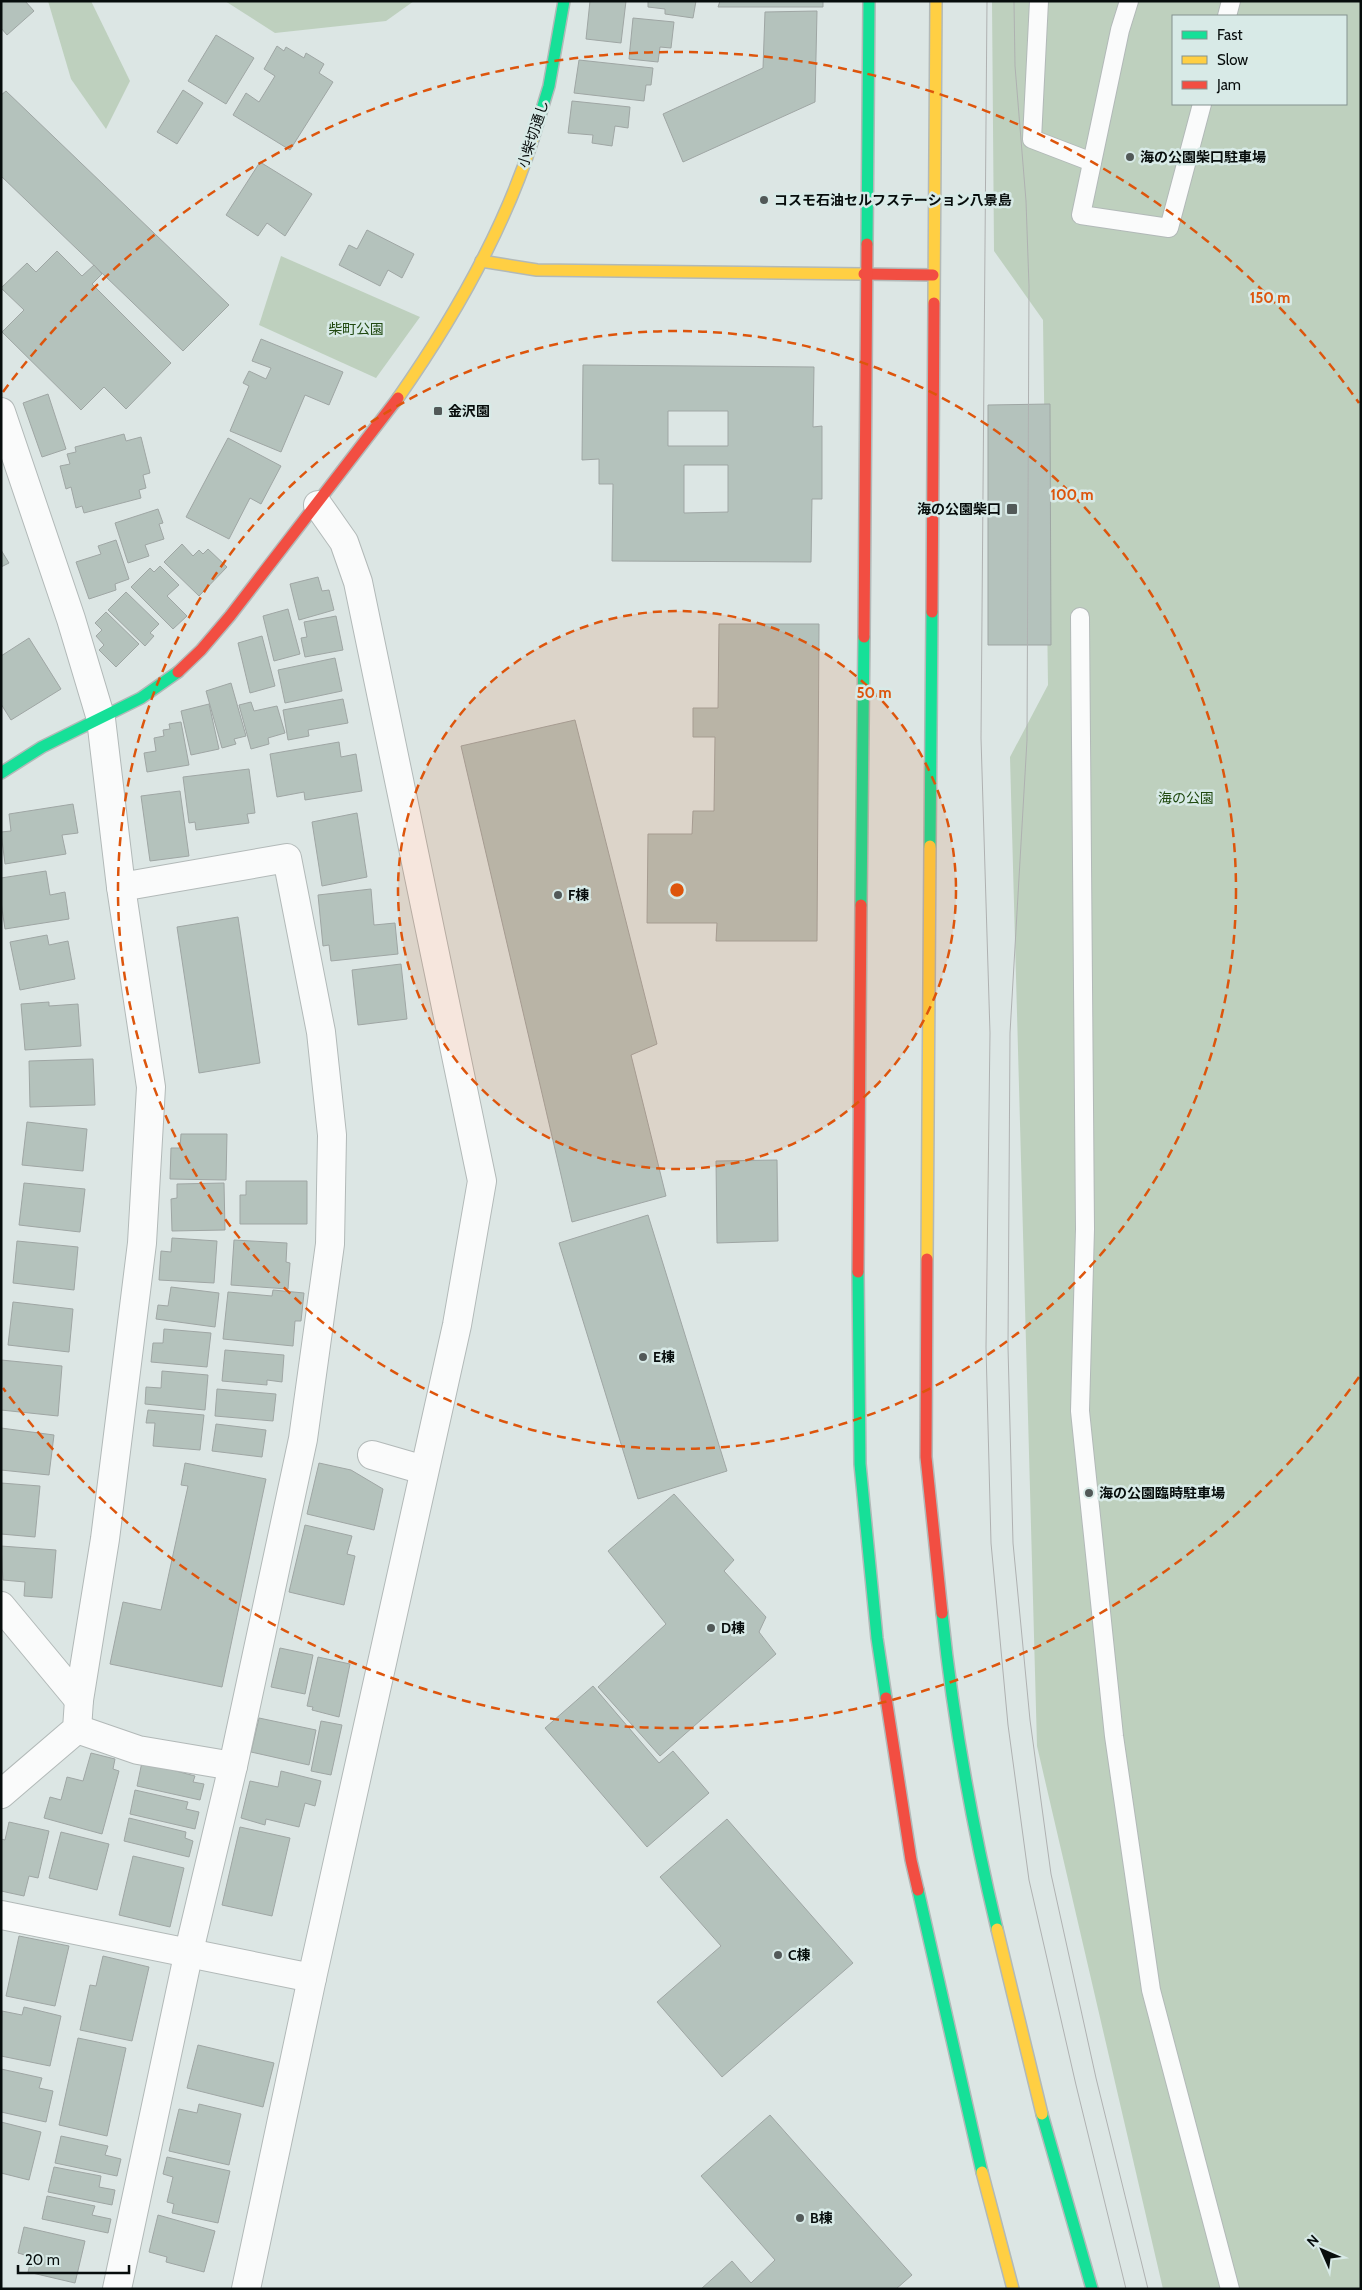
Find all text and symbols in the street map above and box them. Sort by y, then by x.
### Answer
legend [1172,15,1347,105]
text: Fast [1217,26,1242,44]
text: Slow [1217,51,1248,69]
text: Jam [1216,76,1241,94]
street label: 小柴切通し [514,98,552,170]
place label: 海の公園柴口駐車場 [1140,148,1266,166]
marker: 海の公園柴口駐車場 [1124,151,1136,163]
place label: コスモ石油セルフステーション八景島 [774,191,1012,209]
marker: コスモ石油セルフステーション八景島 [758,194,770,206]
text: 150 m [1250,289,1290,307]
park label: 柴町公園 [328,320,384,338]
place label: 金沢園 [448,402,490,420]
marker: 金沢園 [432,405,444,417]
text: 100 m [1050,486,1094,504]
place label: 海の公園柴口 [917,500,1001,518]
marker: 海の公園柴口 [1005,502,1019,516]
text: 50 m [856,684,892,702]
park label: 海の公園 [1158,789,1214,807]
centre of rings [668,881,686,899]
place label: F棟 [568,886,589,904]
marker: F棟 [552,889,564,901]
place label: E棟 [653,1348,675,1366]
marker: E棟 [637,1351,649,1363]
place label: 海の公園臨時駐車場 [1099,1484,1225,1502]
marker: 海の公園臨時駐車場 [1083,1487,1095,1499]
place label: D棟 [721,1619,745,1637]
marker: D棟 [705,1622,717,1634]
place label: C棟 [788,1946,811,1964]
marker: C棟 [772,1949,784,1961]
place label: B棟 [810,2209,833,2227]
marker: B棟 [794,2212,806,2224]
north arrow [1297,2225,1347,2275]
text: N [1303,2231,1323,2251]
scale bar [18,2242,129,2274]
text: 20 m [25,2251,60,2269]

